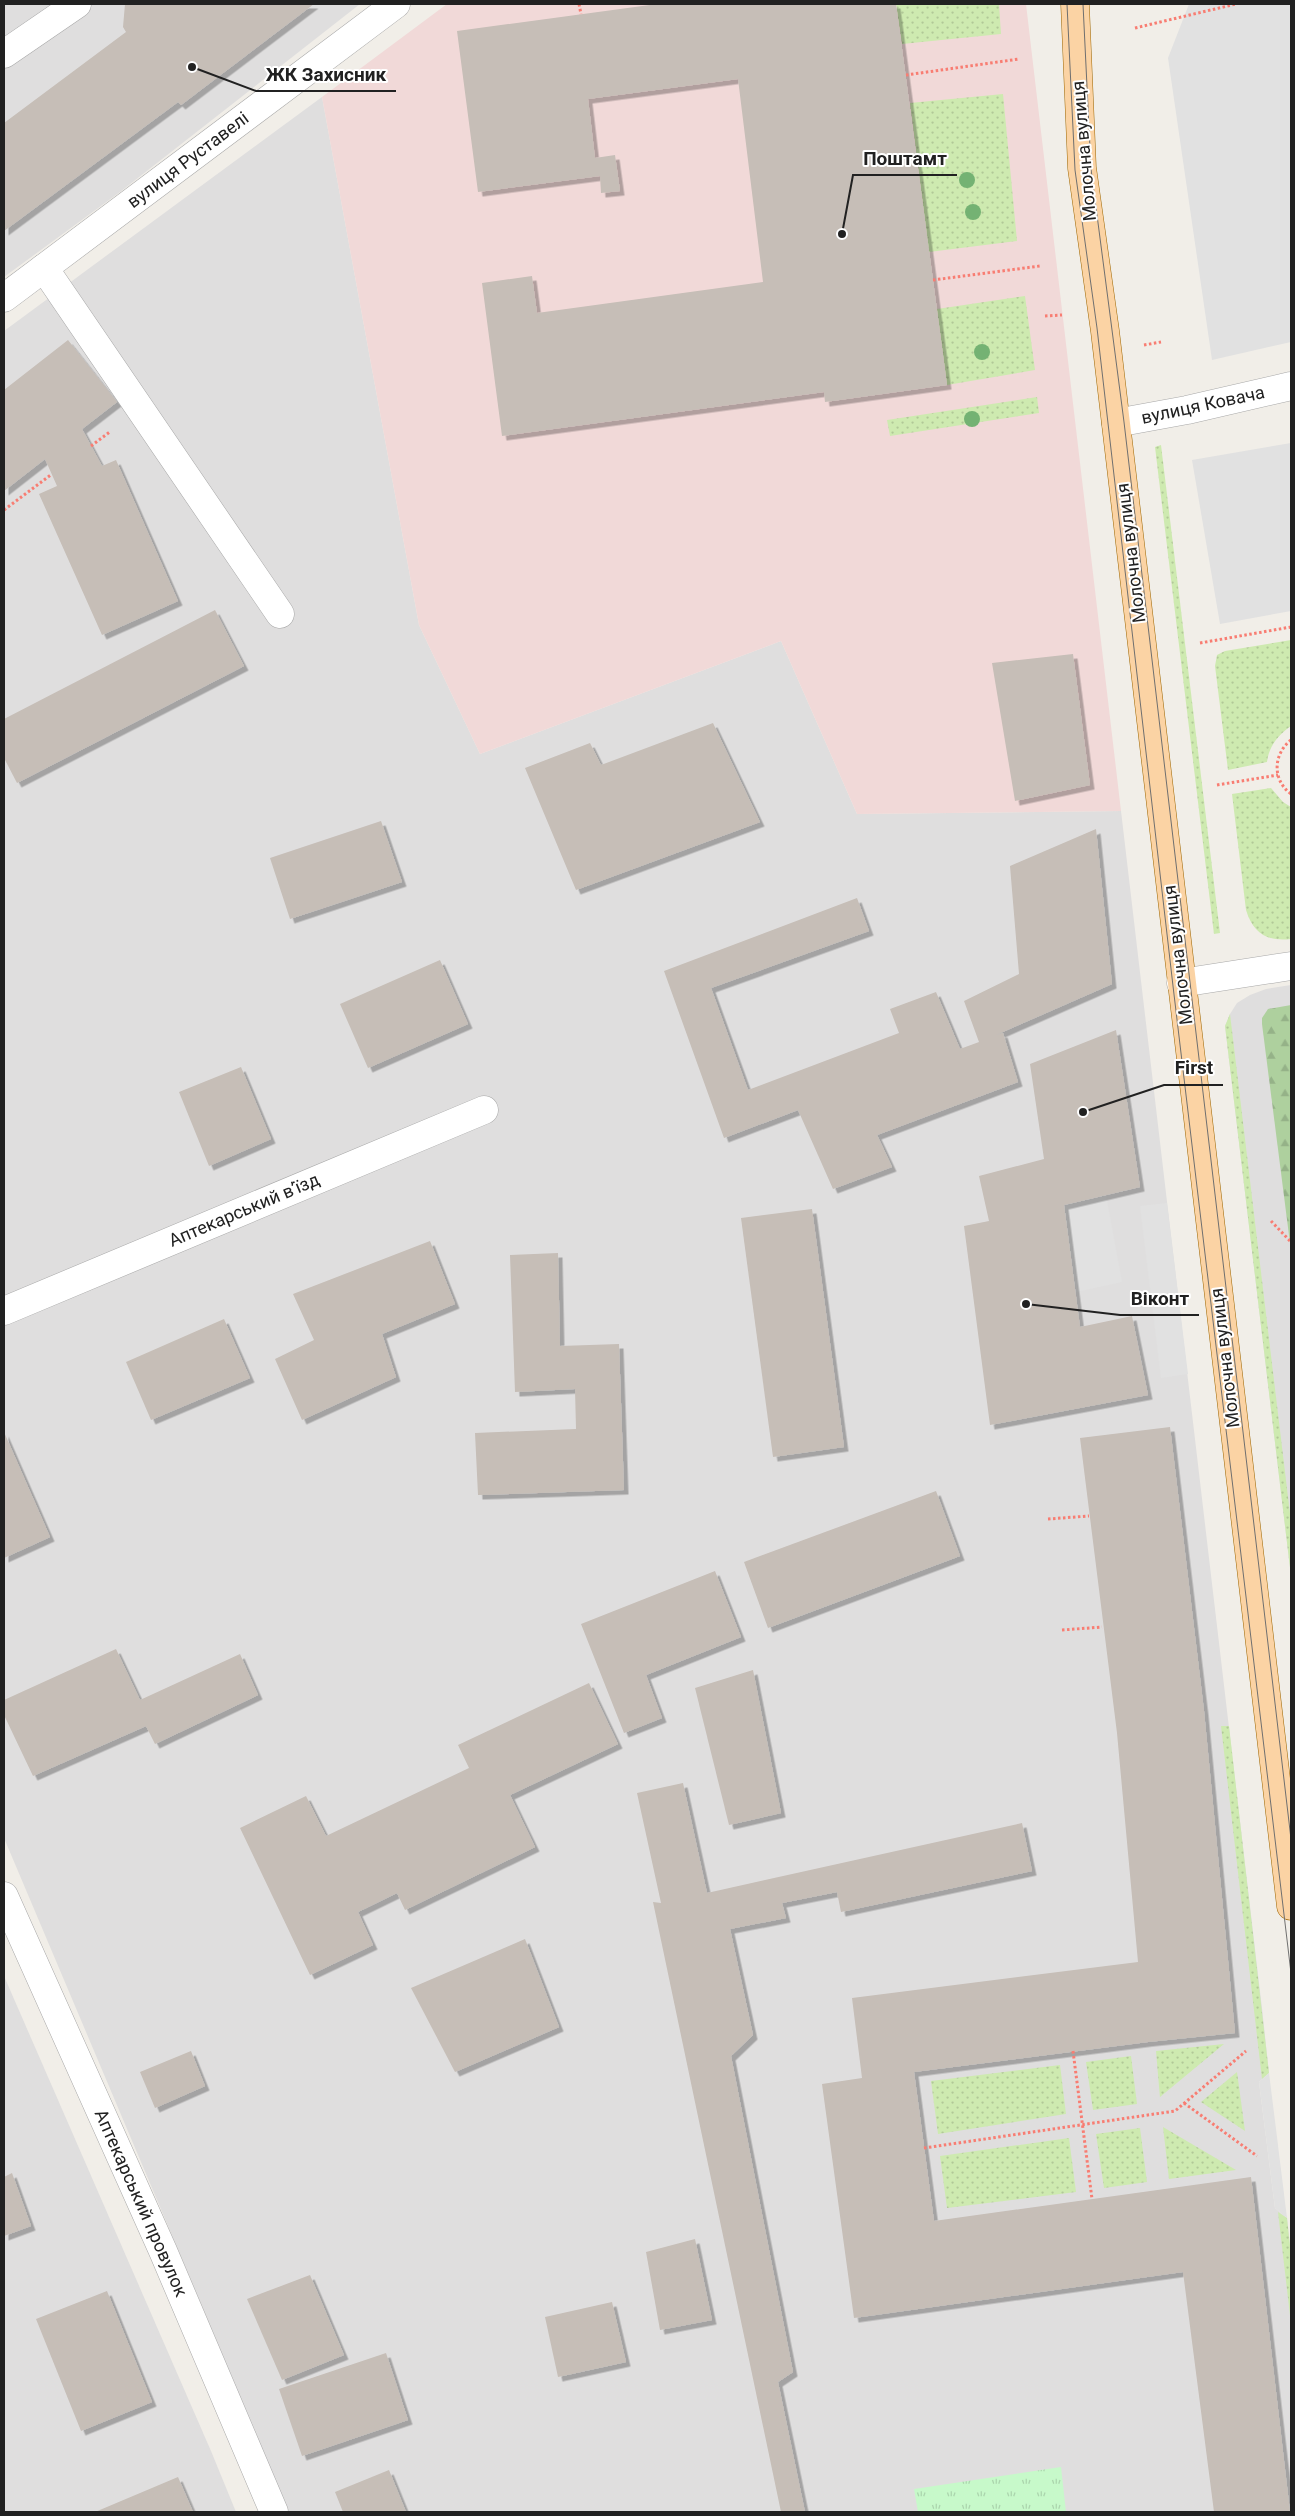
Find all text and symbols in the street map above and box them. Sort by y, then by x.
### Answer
callout: ЖК Захисник [256,57,396,91]
text: ЖК Захисник [266,63,387,86]
street label: Молочна вулиця [1067,80,1100,222]
street label: вулиця Руставелі [123,107,253,212]
callout: Поштамт [853,141,957,175]
text: Поштамт [863,147,947,170]
street label: вулиця Ковача [1139,381,1266,428]
street label: Молочна вулиця [1112,482,1150,624]
street label: Молочна вулиця [1159,884,1197,1026]
callout: First [1164,1051,1223,1085]
text: First [1175,1056,1214,1079]
street label: Аптекарський в’їзд [165,1168,322,1251]
callout: Віконт [1120,1281,1199,1315]
text: Віконт [1131,1287,1190,1310]
street label: Молочна вулиця [1206,1287,1244,1429]
street label: Аптекарський провулок [91,2106,192,2300]

